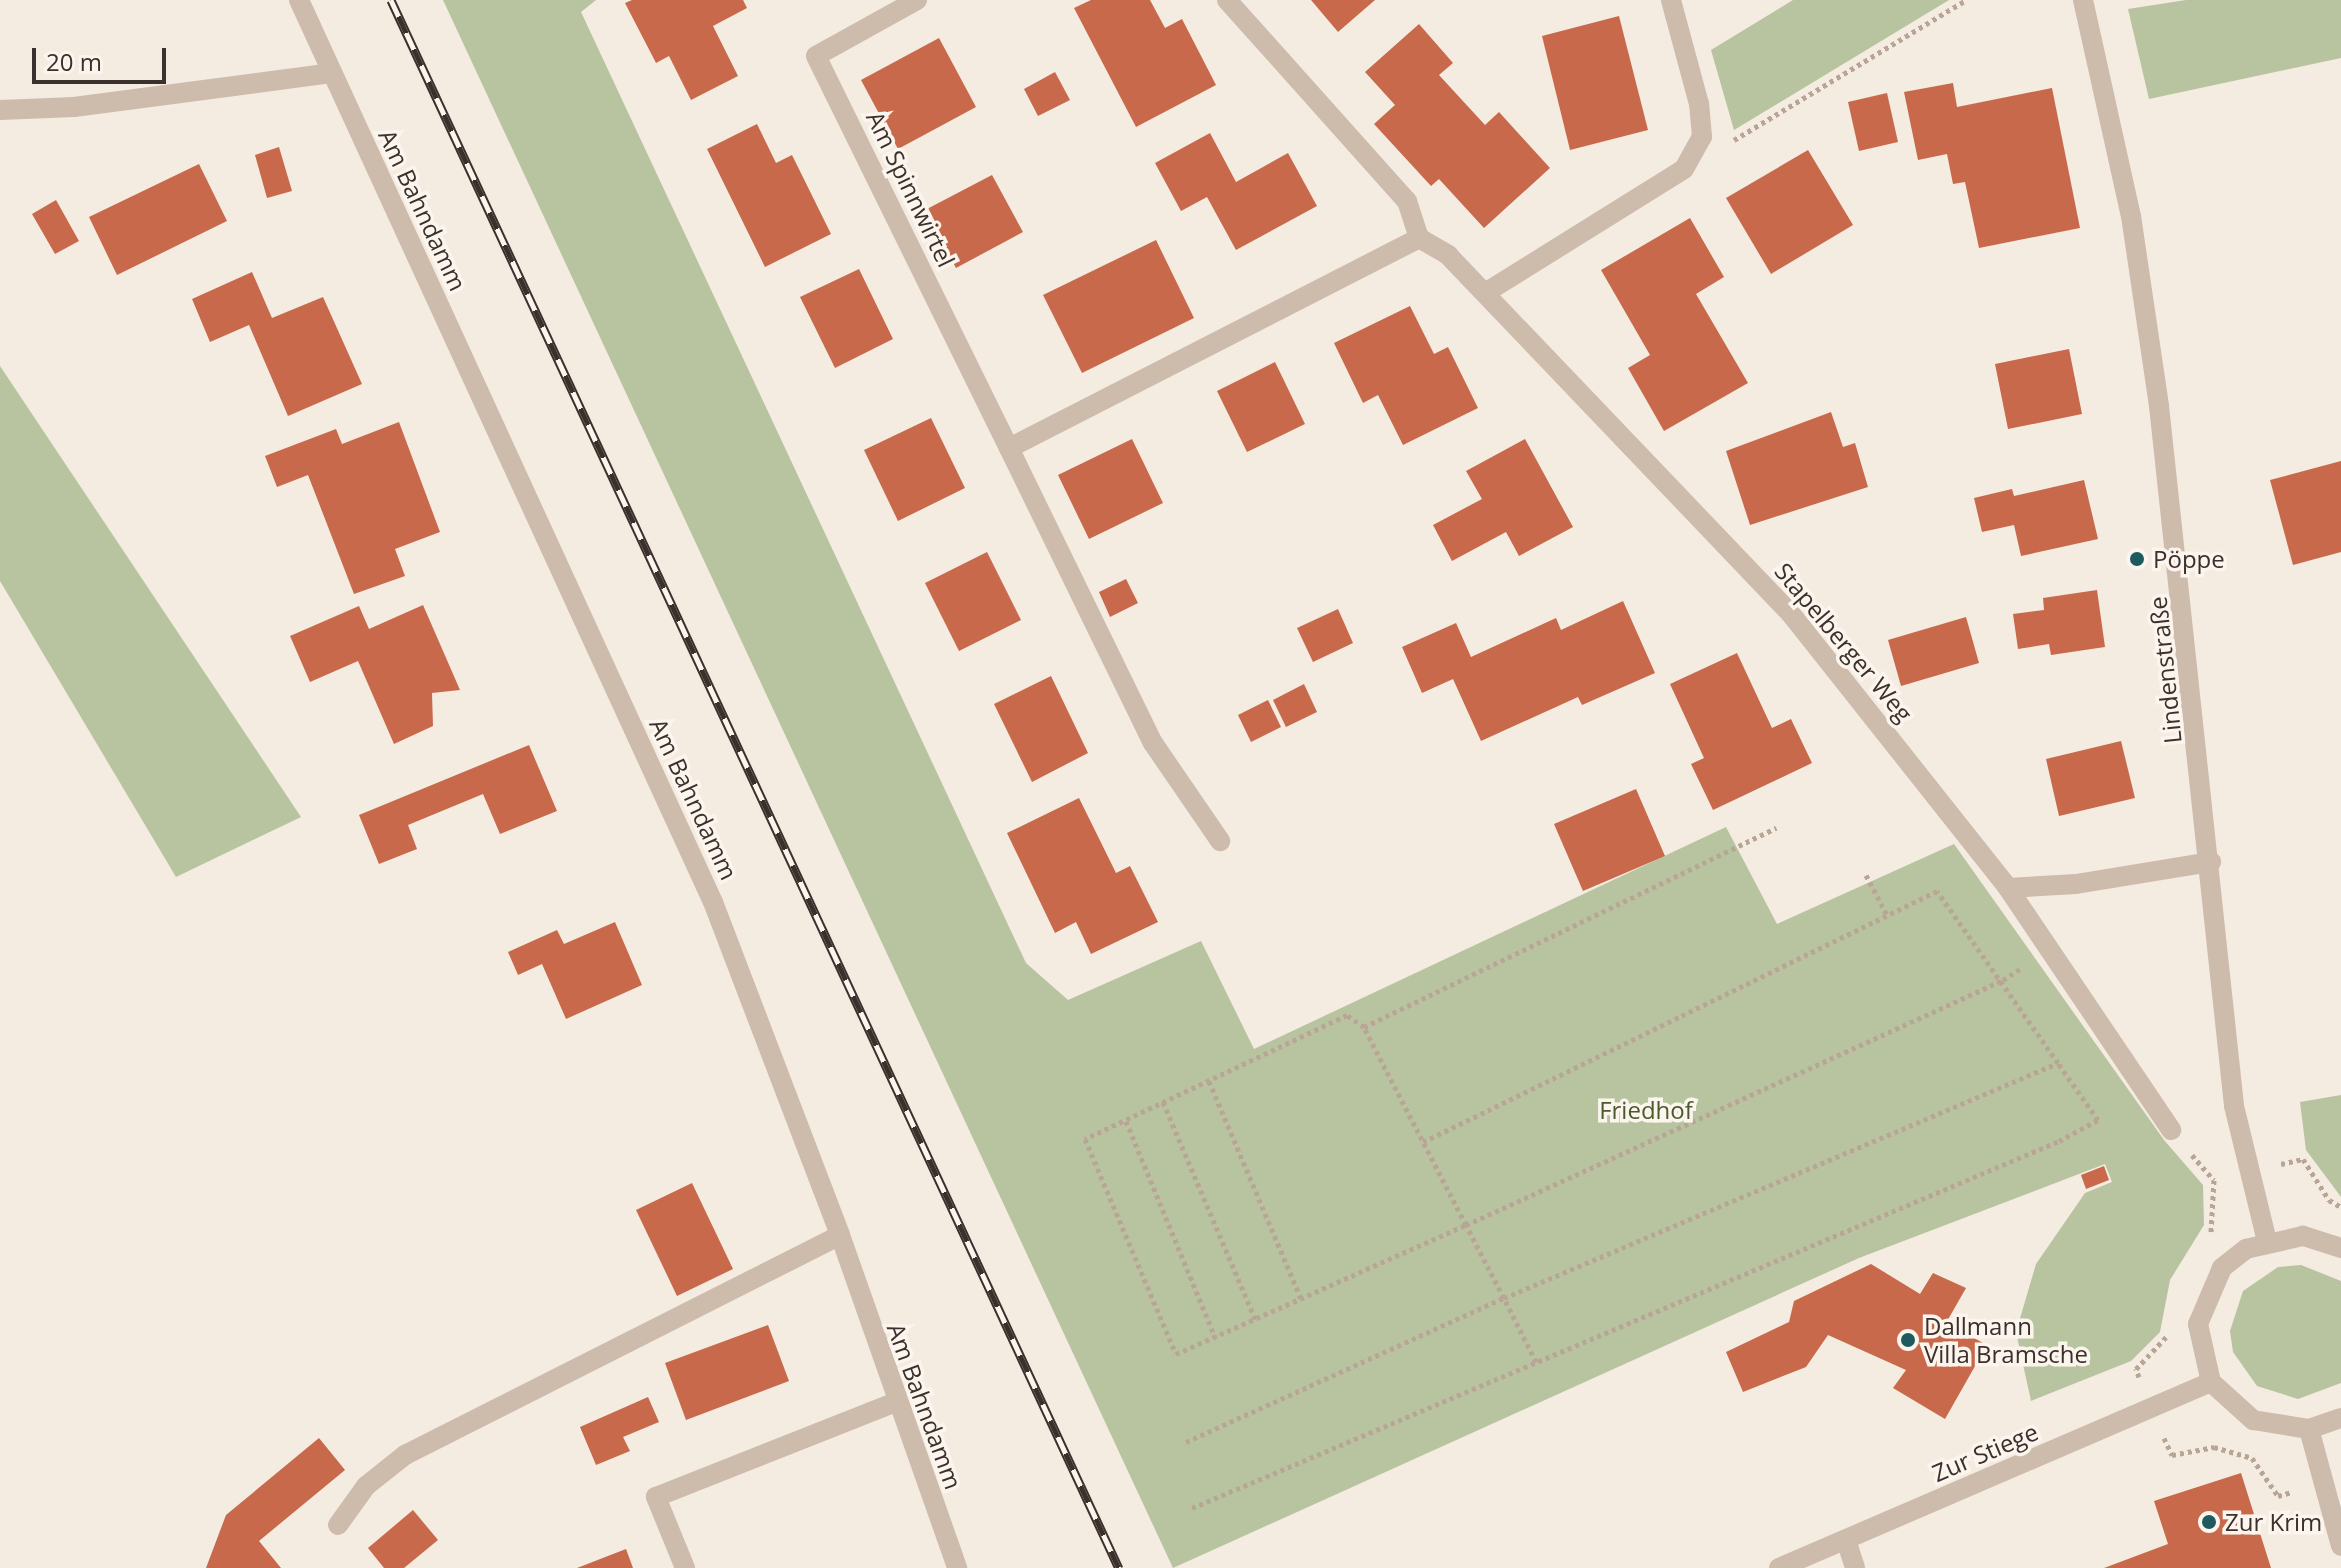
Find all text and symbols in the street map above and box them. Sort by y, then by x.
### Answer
scale bar [36,32,170,82]
text: 20 m [46,45,102,78]
street label: Am Spinnwirtel [861,107,961,271]
street label: Am Bahndamm [373,125,473,295]
place label: Pöppe [2153,545,2225,573]
marker: Pöppe [2128,550,2146,568]
street label: Stapelberger Weg [1769,557,1919,727]
street label: Lindenstraße [2143,595,2187,745]
street label: Am Bahndamm [644,714,744,884]
park label: Friedhof [1599,1096,1693,1124]
place label: Dallmann Villa Bramsche [1924,1312,2088,1368]
street label: Am Bahndamm [882,1319,968,1493]
marker: Dallmann Villa Bramsche [1899,1331,1917,1349]
street label: Zur Stiege [1928,1417,2042,1487]
place label: Zur Krim [2225,1508,2322,1536]
marker: Zur Krim [2200,1513,2218,1531]

